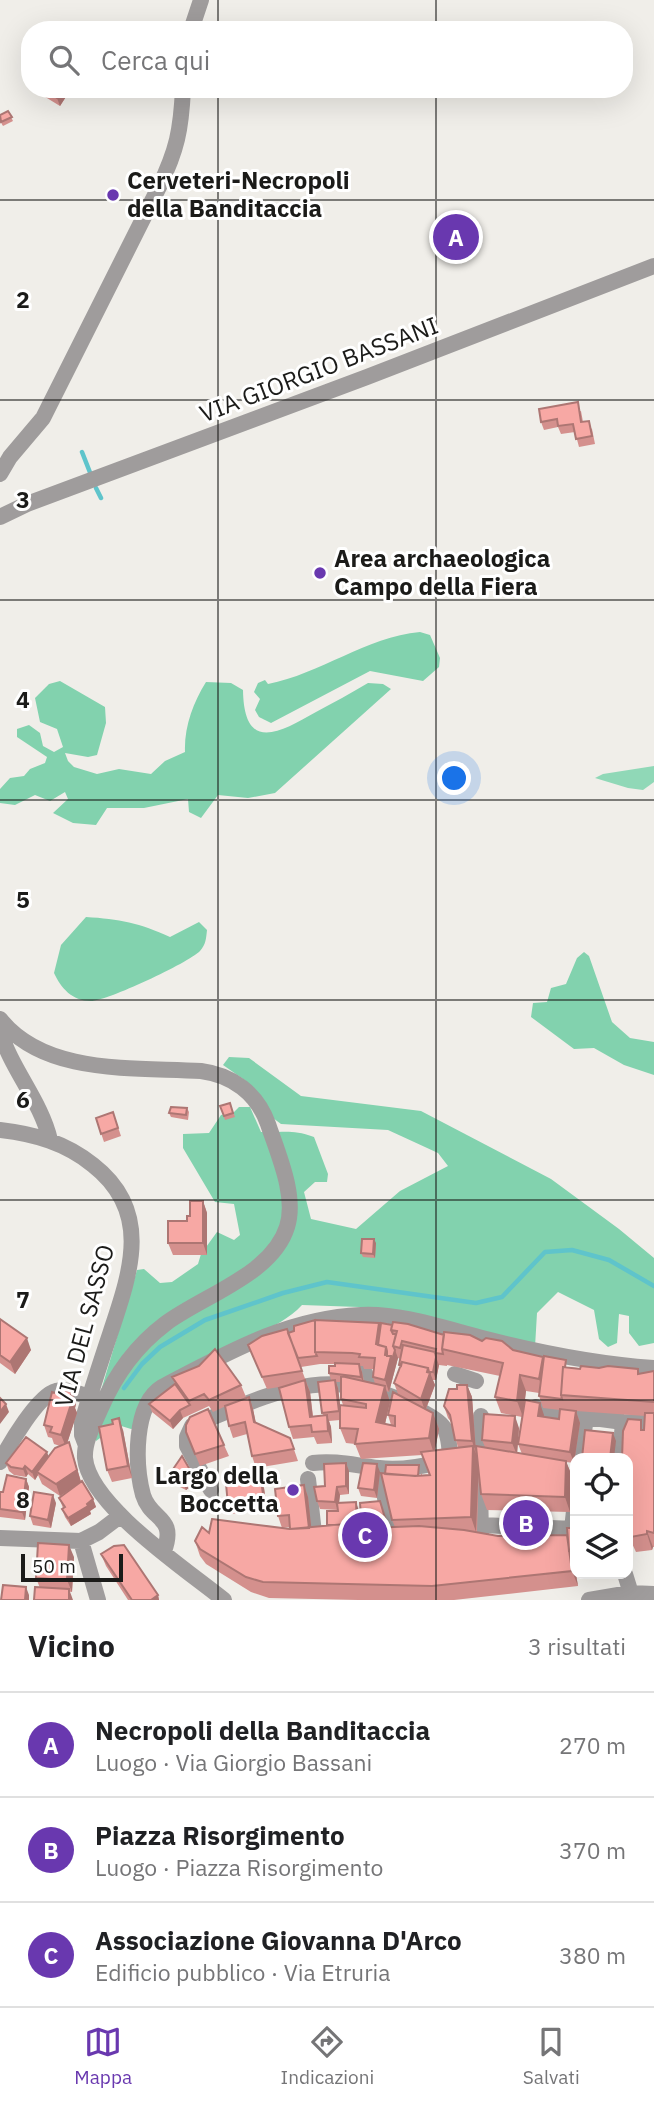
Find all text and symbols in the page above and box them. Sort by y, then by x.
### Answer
search box [21,21,633,98]
icon: search [45,41,83,79]
text: Cerca qui [101,43,210,77]
place label: Cerveteri-Necropoli della Banditaccia [127,164,350,224]
marker: Cerveteri-Necropoli della Banditaccia [105,187,121,203]
pin: A [433,211,479,263]
text: 2 [16,284,30,314]
street label: VIA GIORGIO BASSANI [195,309,442,429]
text: 3 [16,484,30,514]
place label: Area archaeologica Campo della Fiera [334,542,550,602]
marker: Area archaeologica Campo della Fiera [312,565,328,581]
text: 4 [16,684,30,714]
your location [437,761,471,795]
text: 5 [16,884,30,914]
text: 6 [16,1084,30,1114]
street label: VIA DEL SASSO [47,1241,121,1411]
text: 7 [16,1284,30,1314]
map controls [570,1453,633,1579]
button: locate [570,1453,633,1516]
place label: Largo della Boccetta [155,1459,279,1519]
marker: Largo della Boccetta [285,1482,301,1498]
text: 8 [16,1484,30,1514]
pin: B [503,1497,549,1549]
pin: C [342,1509,388,1561]
button: layers [570,1516,633,1579]
scale bar [21,1551,122,1583]
text: 50 m [32,1554,76,1578]
text: Vicino [28,1626,115,1665]
text: 3 risultati [528,1631,626,1661]
text: Necropoli della Banditaccia [95,1713,430,1747]
text: A [43,1730,59,1760]
text: 270 m [559,1730,626,1760]
text: Luogo · Via Giorgio Bassani [95,1747,372,1777]
text: Piazza Risorgimento [95,1818,345,1852]
text: B [43,1835,59,1865]
text: 370 m [559,1835,626,1865]
text: Luogo · Piazza Risorgimento [95,1852,384,1882]
text: Associazione Giovanna D'Arco [95,1923,462,1957]
text: C [44,1940,58,1970]
text: 380 m [559,1940,626,1970]
text: Edificio pubblico · Via Etruria [95,1957,391,1987]
tab: Mappa [74,2023,132,2089]
tab: Indicazioni [281,2023,374,2089]
tab: Salvati [523,2023,580,2089]

